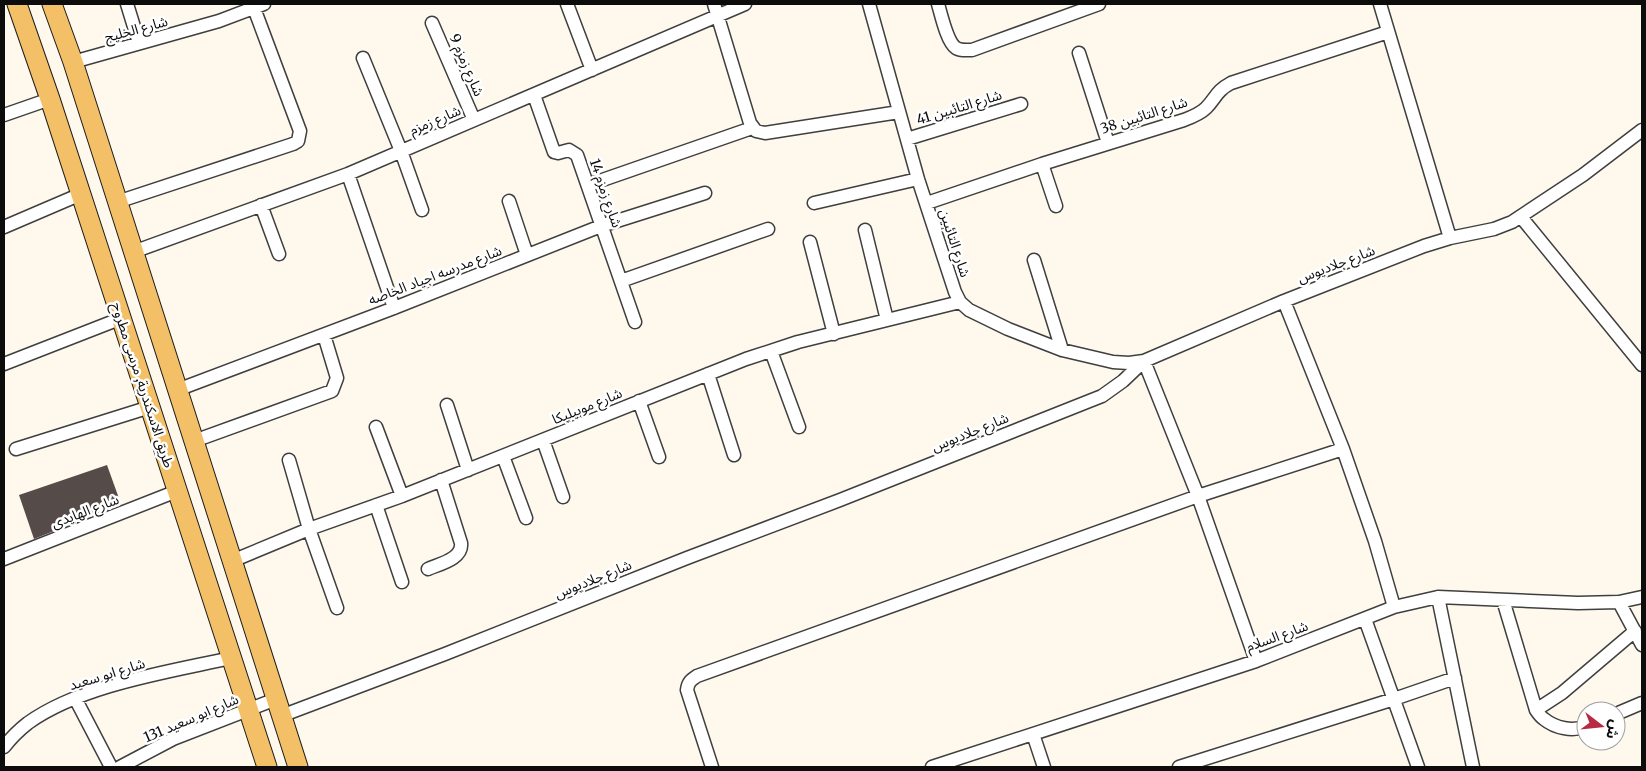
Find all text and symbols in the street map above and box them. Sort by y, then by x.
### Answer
street label: شارع الخليج [102,12,170,48]
street label: شارع زمزم 9 [444,31,488,100]
street label: شارع التائبين 41 [914,85,1004,130]
street label: شارع التائبين 38 [1098,92,1190,139]
street label: شارع زمزم [406,101,464,141]
street label: شارع زمزم 14 [584,156,626,231]
street label: شارع التائبين [934,207,975,280]
street label: شارع مدرسه اجياد الخاصه [366,241,505,311]
street label: شارع جلاديوس [1295,241,1378,289]
street label: طريق الاسكندرية, مرسى مطروح [106,300,178,471]
street label: شارع موبيليكا [549,384,626,430]
street label: شارع جلاديوس [929,408,1012,457]
street label: شارع الهايدى [49,490,122,534]
street label: شارع جلاديوس [552,555,635,604]
street label: شارع السلام [1244,616,1311,657]
street label: شارع ابو سعيد [67,654,148,696]
street label: شارع ابو سعيد 131 [141,690,242,748]
north arrow [1576,701,1626,751]
text: ش [1602,718,1625,741]

